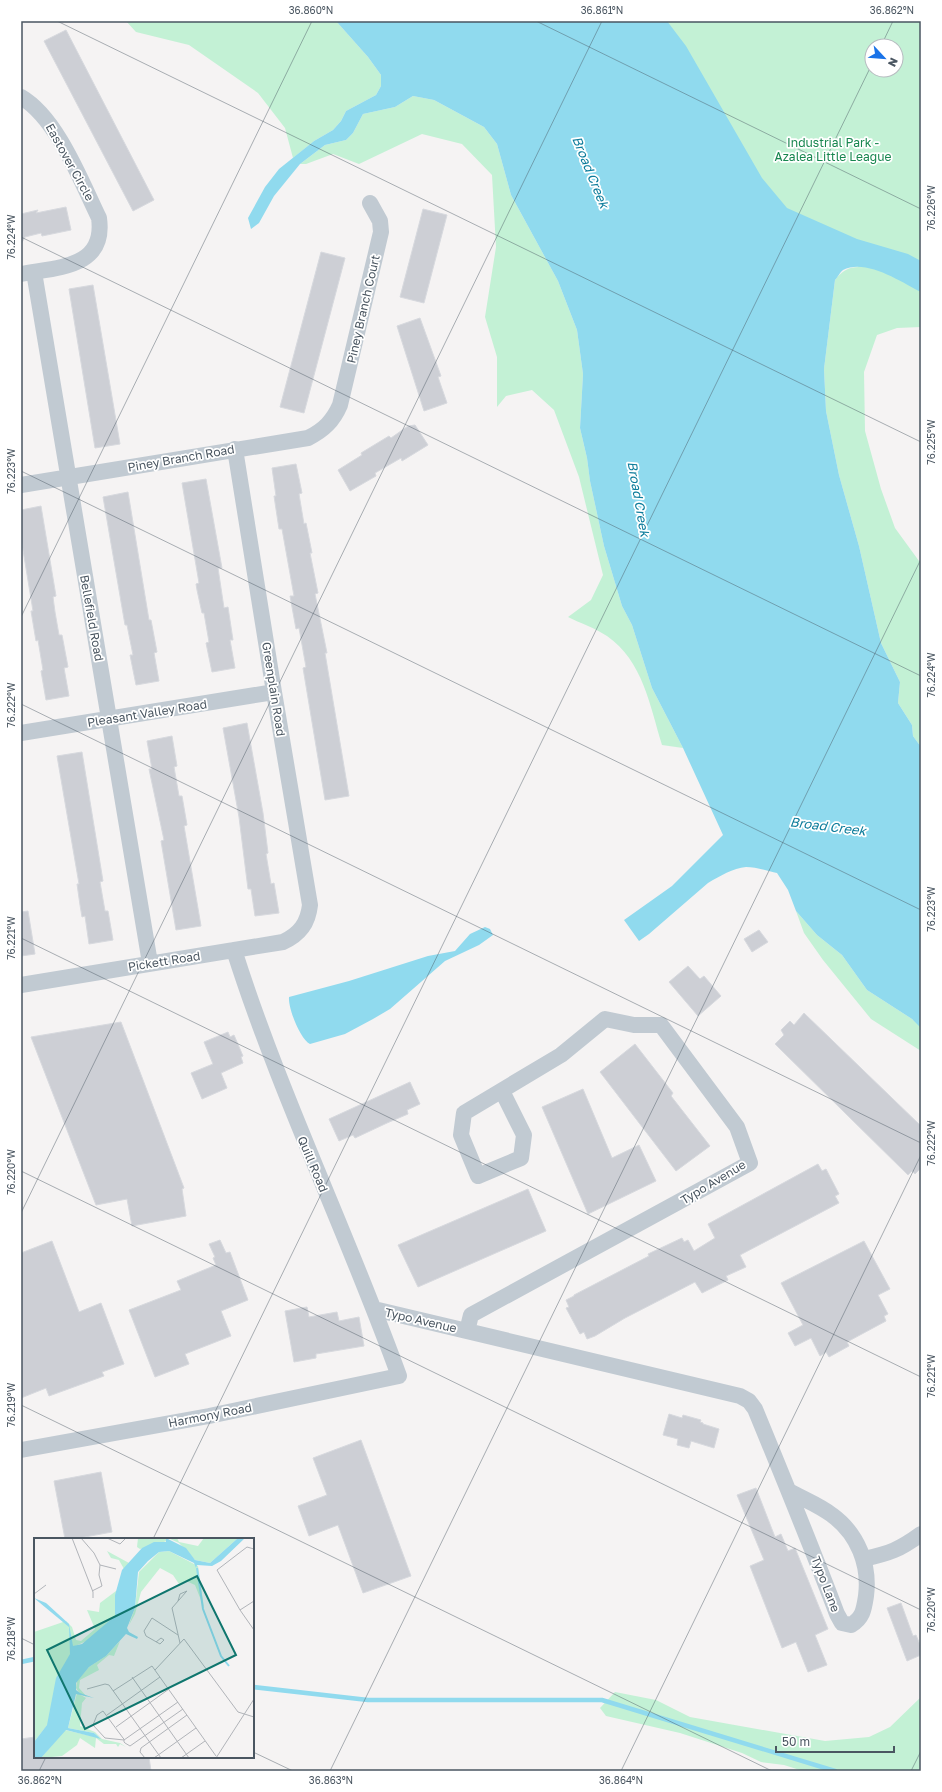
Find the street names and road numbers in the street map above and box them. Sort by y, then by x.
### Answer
street label: Eastover Circle [42,121,98,203]
street label: Piney Branch Court [343,253,383,365]
street label: Piney Branch Road [127,441,235,475]
street label: Bellefield Road [77,574,107,662]
street label: Greenplain Road [259,641,289,737]
street label: Pleasant Valley Road [86,696,208,730]
street label: Pickett Road [127,948,201,974]
street label: Quill Road [294,1134,332,1194]
street label: Typo Avenue [678,1157,748,1207]
street label: Typo Avenue [384,1304,458,1336]
street label: Harmony Road [167,1400,253,1430]
street label: Typo Lane [808,1554,844,1614]

